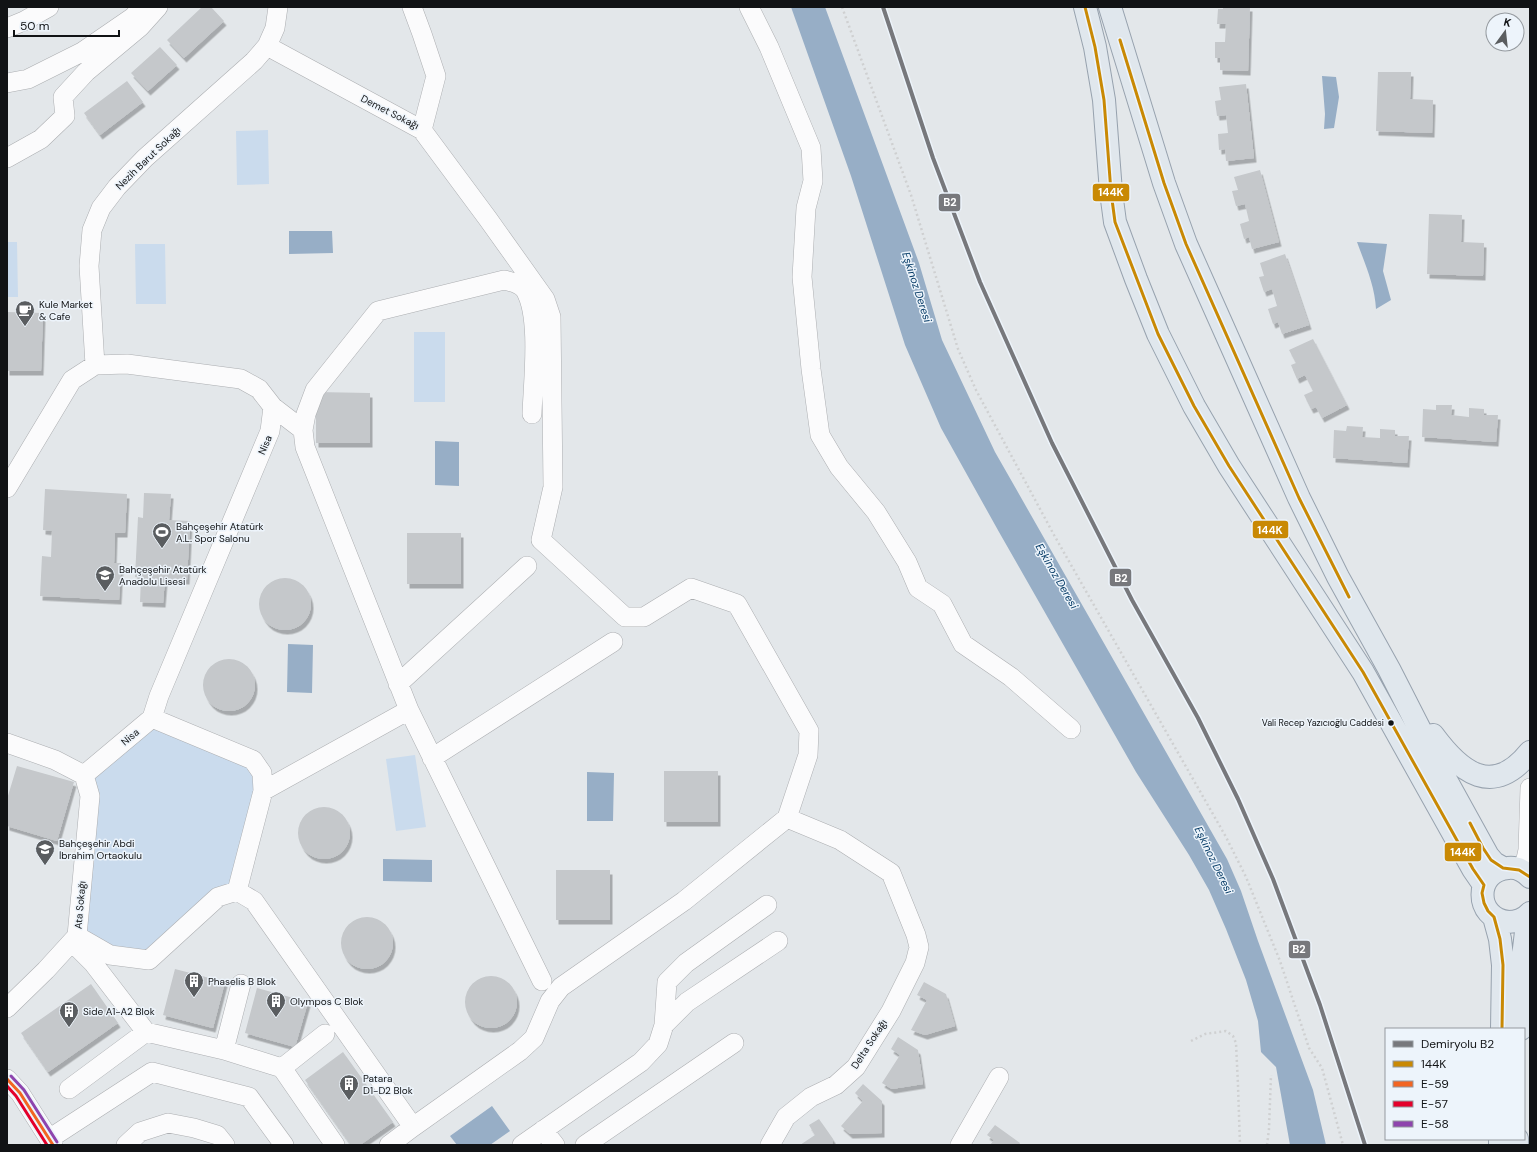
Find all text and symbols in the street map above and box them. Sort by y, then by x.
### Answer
scale bar [14,12,119,38]
north arrow [1485,12,1525,52]
text: K [1502,15,1513,30]
text: 50 m [20,18,49,34]
street label: Demet Sokağı [359,92,421,132]
street label: Nezih Barut Sokağı [113,124,183,192]
line badge: 144K [1092,183,1130,202]
text: 144K [1098,185,1124,199]
line badge: B2 [938,193,961,212]
text: B2 [943,195,957,209]
water label: Eşkinoz Deresi [899,250,935,324]
place label: Kule Market & Cafe [39,298,93,323]
cafe icon: Kule Market & Cafe [14,299,36,327]
street label: Nisa [255,433,275,457]
place label: Bahçeşehir Atatürk A.L. Spor Salonu [176,520,264,545]
line badge: 144K [1252,520,1289,539]
sports icon: Bahçeşehir Atatürk A.L. Spor Salonu [151,521,173,549]
text: 144K [1257,523,1283,537]
water label: Eşkinoz Deresi [1033,541,1082,611]
place label: Bahçeşehir Atatürk Anadolu Lisesi [119,563,207,588]
school or university icon: Bahçeşehir Atatürk Anadolu Lisesi [94,564,116,592]
line badge: B2 [1109,568,1132,587]
text: B2 [1114,571,1128,585]
place label: Vali Recep Yazıcıoğlu Caddesi [1262,717,1384,729]
marker: Vali Recep Yazıcıoğlu Caddesi [1386,718,1396,728]
street label: Nisa [118,726,142,748]
water label: Eşkinoz Deresi [1192,824,1236,896]
place label: Bahçeşehir Abdi İbrahim Ortaokulu [59,837,142,862]
school or university icon: Bahçeşehir Abdi İbrahim Ortaokulu [34,838,56,866]
line badge: 144K [1444,842,1482,862]
text: 144K [1450,845,1476,859]
street label: Ata Sokağı [71,880,89,930]
line badge: B2 [1288,940,1311,959]
text: B2 [1292,942,1306,956]
building icon: Phaselis B Blok [183,970,205,998]
place label: Phaselis B Blok [208,975,276,988]
building icon: Olympos C Blok [265,990,287,1018]
place label: Olympos C Blok [290,995,363,1008]
building icon: Side A1-A2 Blok [58,1000,80,1028]
place label: Side A1-A2 Blok [83,1005,155,1018]
street label: Delta Sokağı [848,1017,890,1071]
legend [1385,1028,1525,1140]
text: Demiryolu B2 [1421,1036,1494,1052]
text: 144K [1421,1056,1446,1072]
place label: Patara D1-D2 Blok [363,1072,413,1097]
building icon: Patara D1-D2 Blok [338,1073,360,1101]
text: E-59 [1421,1076,1449,1092]
text: E-57 [1421,1096,1448,1112]
text: E-58 [1421,1116,1449,1132]

